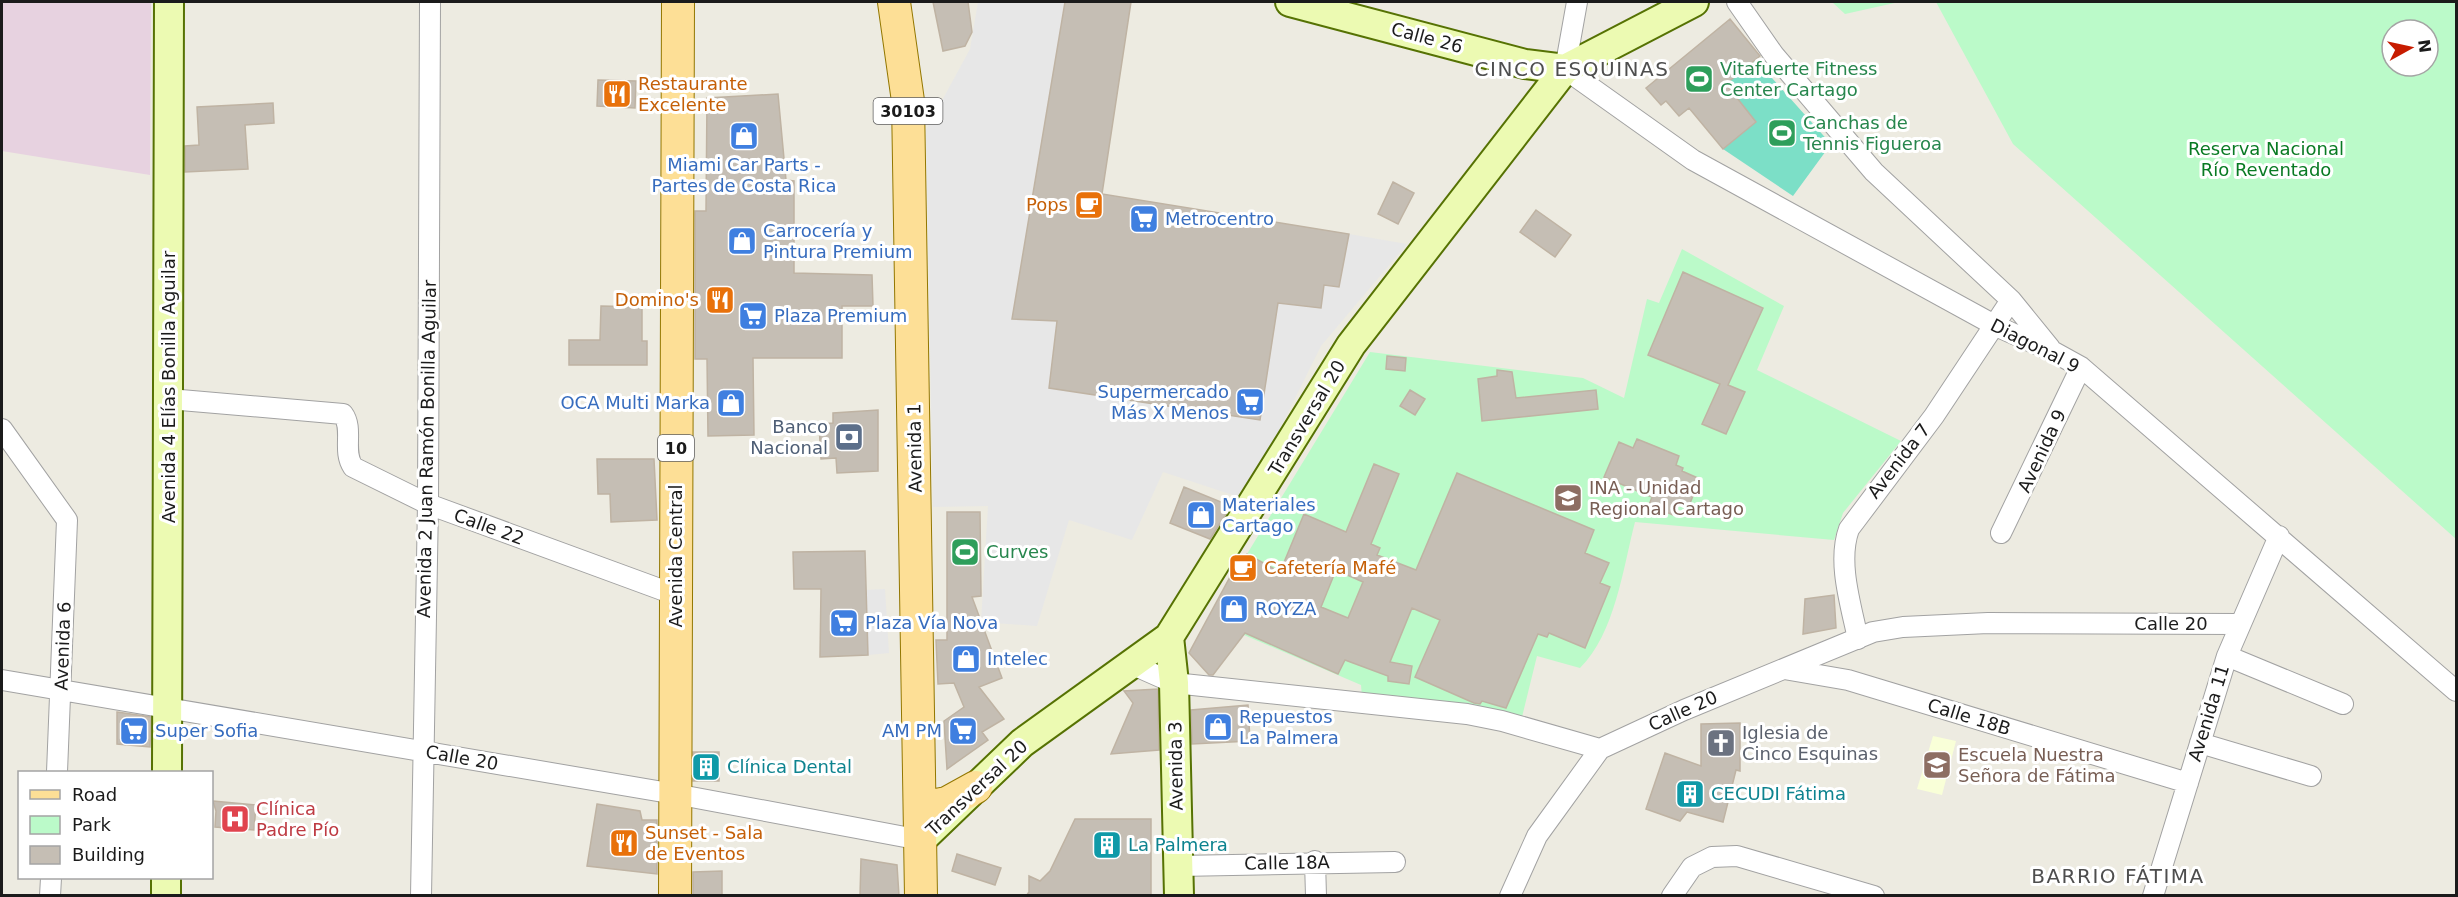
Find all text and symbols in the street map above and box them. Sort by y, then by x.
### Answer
street label: Calle 26 [1389,18,1465,57]
north arrow [2380,18,2440,78]
text: N [2414,38,2435,54]
district label: CINCO ESQUINAS [1475,57,1669,81]
place label: Vitafuerte Fitness Center Cartago [1720,58,1877,100]
sports icon: Vitafuerte Fitness Center Cartago [1683,63,1715,95]
place label: Restaurante Excelente [638,73,748,115]
restaurant icon: Restaurante Excelente [601,78,633,110]
road number: 30103 [874,98,942,124]
place label: Canchas de Tennis Figueroa [1802,112,1942,154]
sports icon: Canchas de Tennis Figueroa [1766,117,1798,149]
shop icon: Miami Car Parts - Partes de Costa Rica [728,120,760,152]
park label: Reserva Nacional Río Reventado [2188,138,2344,180]
place label: Miami Car Parts - Partes de Costa Rica [651,154,837,196]
cafe icon: Pops [1073,189,1105,221]
place label: Pops [1026,194,1068,215]
supermarket icon: Metrocentro [1128,203,1160,235]
place label: Metrocentro [1165,208,1274,229]
place label: Carrocería y Pintura Premium [763,220,913,262]
shop icon: Carrocería y Pintura Premium [726,225,758,257]
street label: Avenida 4 Elías Bonilla Aguilar [158,250,179,523]
street label: Avenida 2 Juan Ramón Bonilla Aguilar [413,279,440,618]
restaurant icon: Domino's [704,284,736,316]
place label: Domino's [615,289,699,310]
supermarket icon: Plaza Premium [737,300,769,332]
place label: Plaza Premium [774,305,907,326]
street label: Diagonal 9 [1987,314,2083,377]
street label: Transversal 20 [1263,356,1349,480]
place label: Supermercado Más X Menos [1098,381,1229,423]
supermarket icon: Supermercado Más X Menos [1234,386,1266,418]
shop icon: OCA Multi Marka [715,387,747,419]
place label: OCA Multi Marka [560,392,710,413]
street label: Avenida 1 [903,403,926,493]
street label: Avenida 9 [2013,406,2070,496]
place label: Banco Nacional [750,416,828,458]
street label: Avenida 7 [1863,419,1934,502]
bank icon: Banco Nacional [833,421,865,453]
road number: 10 [658,435,694,461]
place label: INA - Unidad Regional Cartago [1589,477,1744,519]
school or university icon: INA - Unidad Regional Cartago [1552,482,1584,514]
street label: Avenida Central [665,484,686,628]
place label: Materiales Cartago [1222,494,1316,536]
shop icon: Materiales Cartago [1185,499,1217,531]
street label: Calle 22 [451,504,527,549]
sports icon: Curves [949,536,981,568]
place label: Curves [986,541,1048,562]
cafe icon: Cafetería Mafé [1227,552,1259,584]
place label: Cafetería Mafé [1264,557,1396,578]
shop icon: ROYZA [1218,593,1250,625]
place label: ROYZA [1255,598,1317,619]
street label: Avenida 6 [50,601,75,691]
supermarket icon: Plaza Vía Nova [828,607,860,639]
place label: Plaza Vía Nova [865,612,998,633]
street label: Calle 20 [2134,613,2208,634]
shop icon: Intelec [950,643,982,675]
place label: Intelec [987,648,1048,669]
street label: Avenida 11 [2184,662,2233,764]
street label: Calle 20 [1645,686,1721,735]
street label: Calle 18B [1925,694,2013,739]
place label: Repuestos La Palmera [1239,706,1339,748]
shop icon: Repuestos La Palmera [1202,711,1234,743]
supermarket icon: Super Sofia [118,715,150,747]
supermarket icon: AM PM [947,715,979,747]
place label: Super Sofia [155,720,258,741]
place label: AM PM [882,720,942,741]
street label: Avenida 3 [1164,721,1187,811]
place label: Iglesia de Cinco Esquinas [1742,722,1878,764]
church icon: Iglesia de Cinco Esquinas [1705,727,1737,759]
street label: Transversal 20 [921,735,1032,841]
street label: Calle 20 [424,741,500,774]
place label: Escuela Nuestra Señora de Fátima [1958,744,2116,786]
school or university icon: Escuela Nuestra Señora de Fátima [1921,749,1953,781]
building icon: Clínica Dental [690,751,722,783]
place label: Clínica Dental [727,756,852,777]
legend [18,771,213,879]
building icon: CECUDI Fátima [1674,778,1706,810]
place label: CECUDI Fátima [1711,783,1846,804]
text: Road [72,784,117,805]
place label: Clínica Padre Pío [256,798,339,840]
hospital icon: Clínica Padre Pío [219,803,251,835]
text: Park [72,814,111,835]
place label: Sunset - Sala de Eventos [645,822,763,864]
restaurant icon: Sunset - Sala de Eventos [608,827,640,859]
building icon: La Palmera [1091,829,1123,861]
place label: La Palmera [1128,834,1228,855]
text: Building [72,844,145,865]
street label: Calle 18A [1244,851,1331,874]
district label: BARRIO FÁTIMA [2031,864,2205,888]

